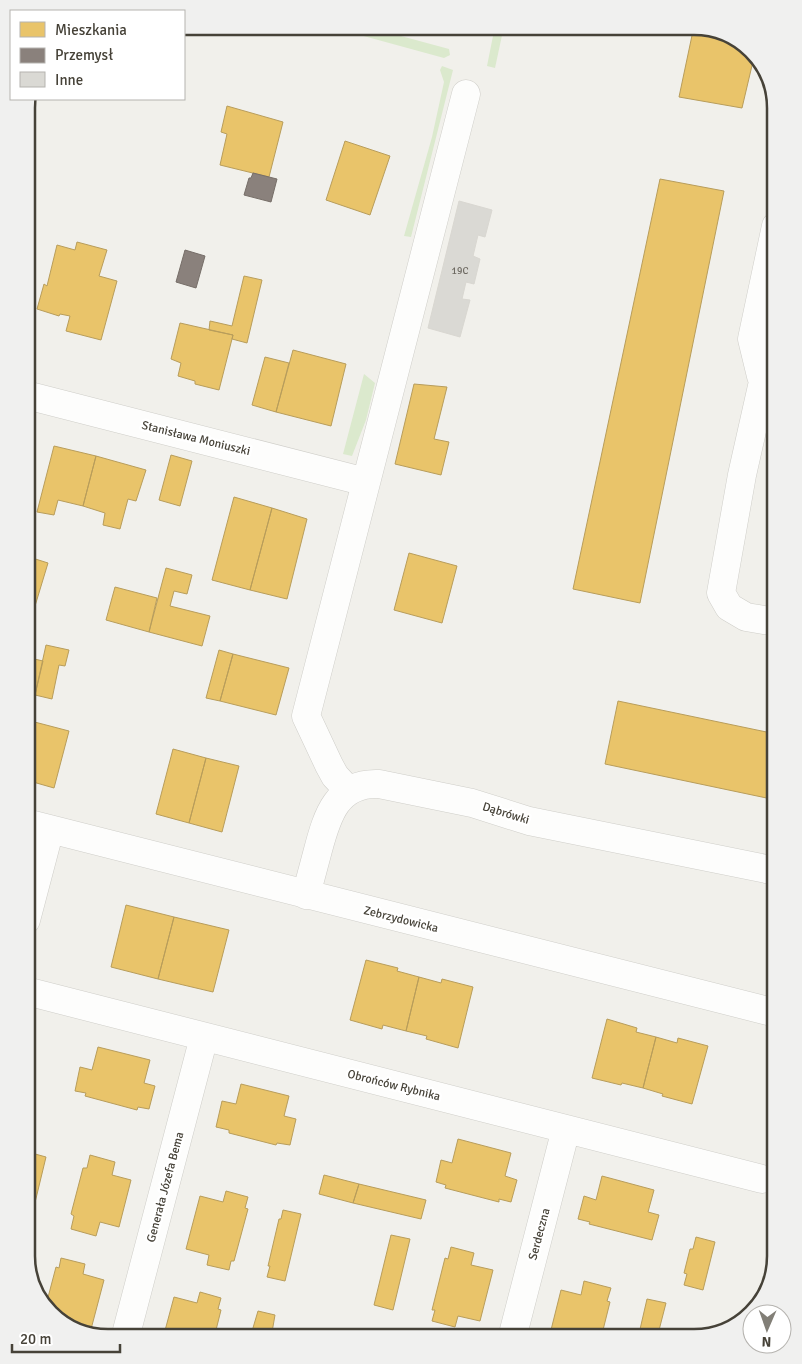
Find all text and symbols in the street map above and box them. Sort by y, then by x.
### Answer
legend [10,10,185,100]
text: Mieszkania [55,21,127,39]
text: Przemysł [55,46,113,64]
text: Inne [55,71,83,89]
house number: 19C [452,265,468,277]
street label: Stanisława Moniuszki [140,418,252,459]
street label: Dąbrówki [481,799,531,828]
street label: Zebrzydowicka [362,903,440,936]
street label: Obrońców Rybnika [346,1067,442,1104]
street label: Generała Józefa Bema [144,1130,187,1244]
street label: Serdeczna [525,1207,554,1262]
north arrow [742,1304,792,1354]
scale bar [12,1322,120,1354]
text: 20 m [20,1330,51,1348]
text: N [761,1333,772,1350]

